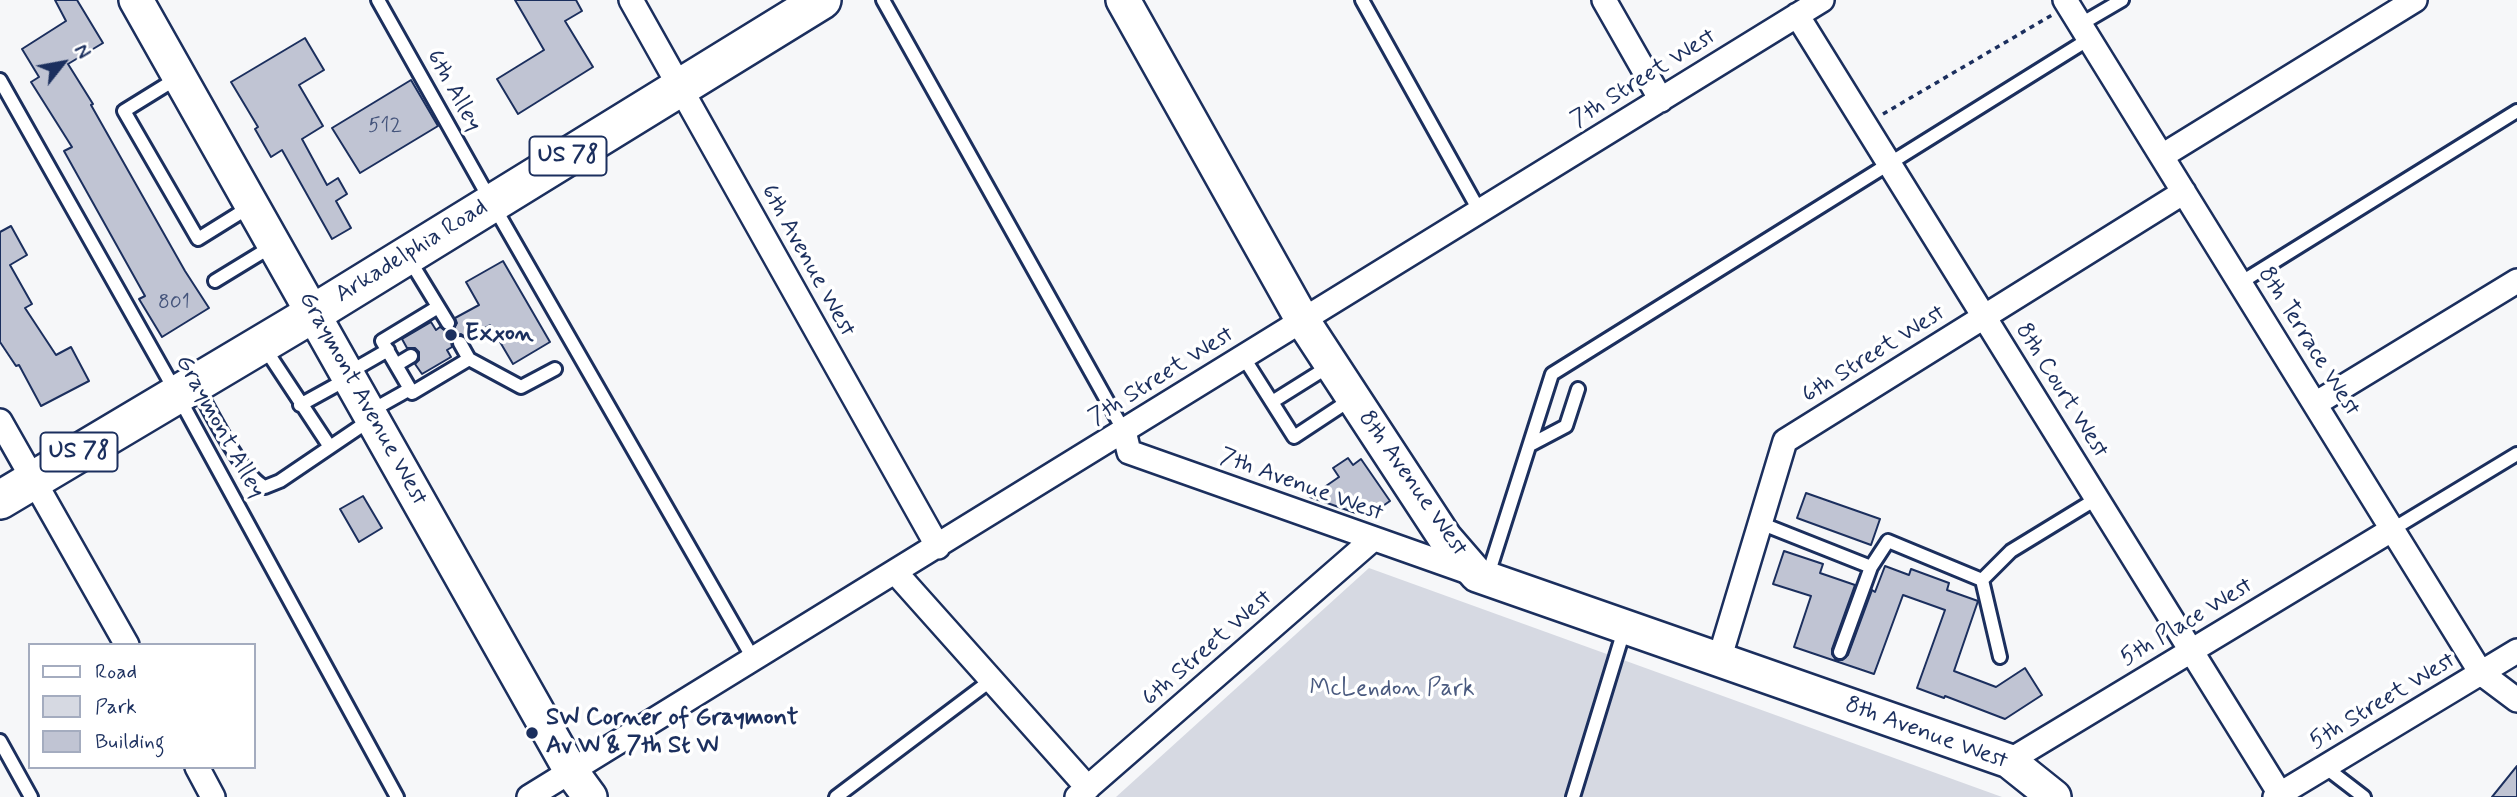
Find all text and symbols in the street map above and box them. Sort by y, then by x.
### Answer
street label: 7th Street West [1566,23,1722,135]
north arrow [28,28,98,98]
text: N [67,40,95,64]
street label: 6th Alley [419,45,487,137]
house number: 512 [368,114,402,140]
road number: US 78 [530,136,606,176]
street label: 6th Avenue West [753,180,861,342]
street label: Arkadelphia Road [331,194,493,310]
street label: 8th Terrace West [2251,262,2365,422]
street label: Graymont Avenue West [291,287,433,511]
house number: 801 [158,291,190,317]
street label: 6th Street West [1797,299,1951,411]
street label: 8th Court West [2008,318,2114,464]
place label: Exxon [465,321,534,349]
street label: 7th Street West [1084,321,1240,433]
marker: Exxon [443,327,459,343]
street label: Graymont Alley [168,350,270,504]
street label: 8th Avenue West [1351,406,1473,562]
road number: US 78 [41,432,118,472]
street label: 7th Avenue West [1215,443,1387,529]
street label: 5th Place West [2115,572,2259,674]
street label: 6th Street West [1137,585,1279,713]
legend [28,643,256,769]
street label: 5th Street West [2305,647,2461,757]
text: Road [95,658,137,686]
park label: McLendon Park [1309,676,1475,704]
street label: 8th Avenue West [1841,691,2011,777]
text: Park [95,693,137,721]
place label: SW Corner of Graymont Av W & 7th St W [546,705,798,761]
marker: SW Corner of Graymont Av W & 7th St W [524,725,540,741]
text: Building [95,728,165,756]

